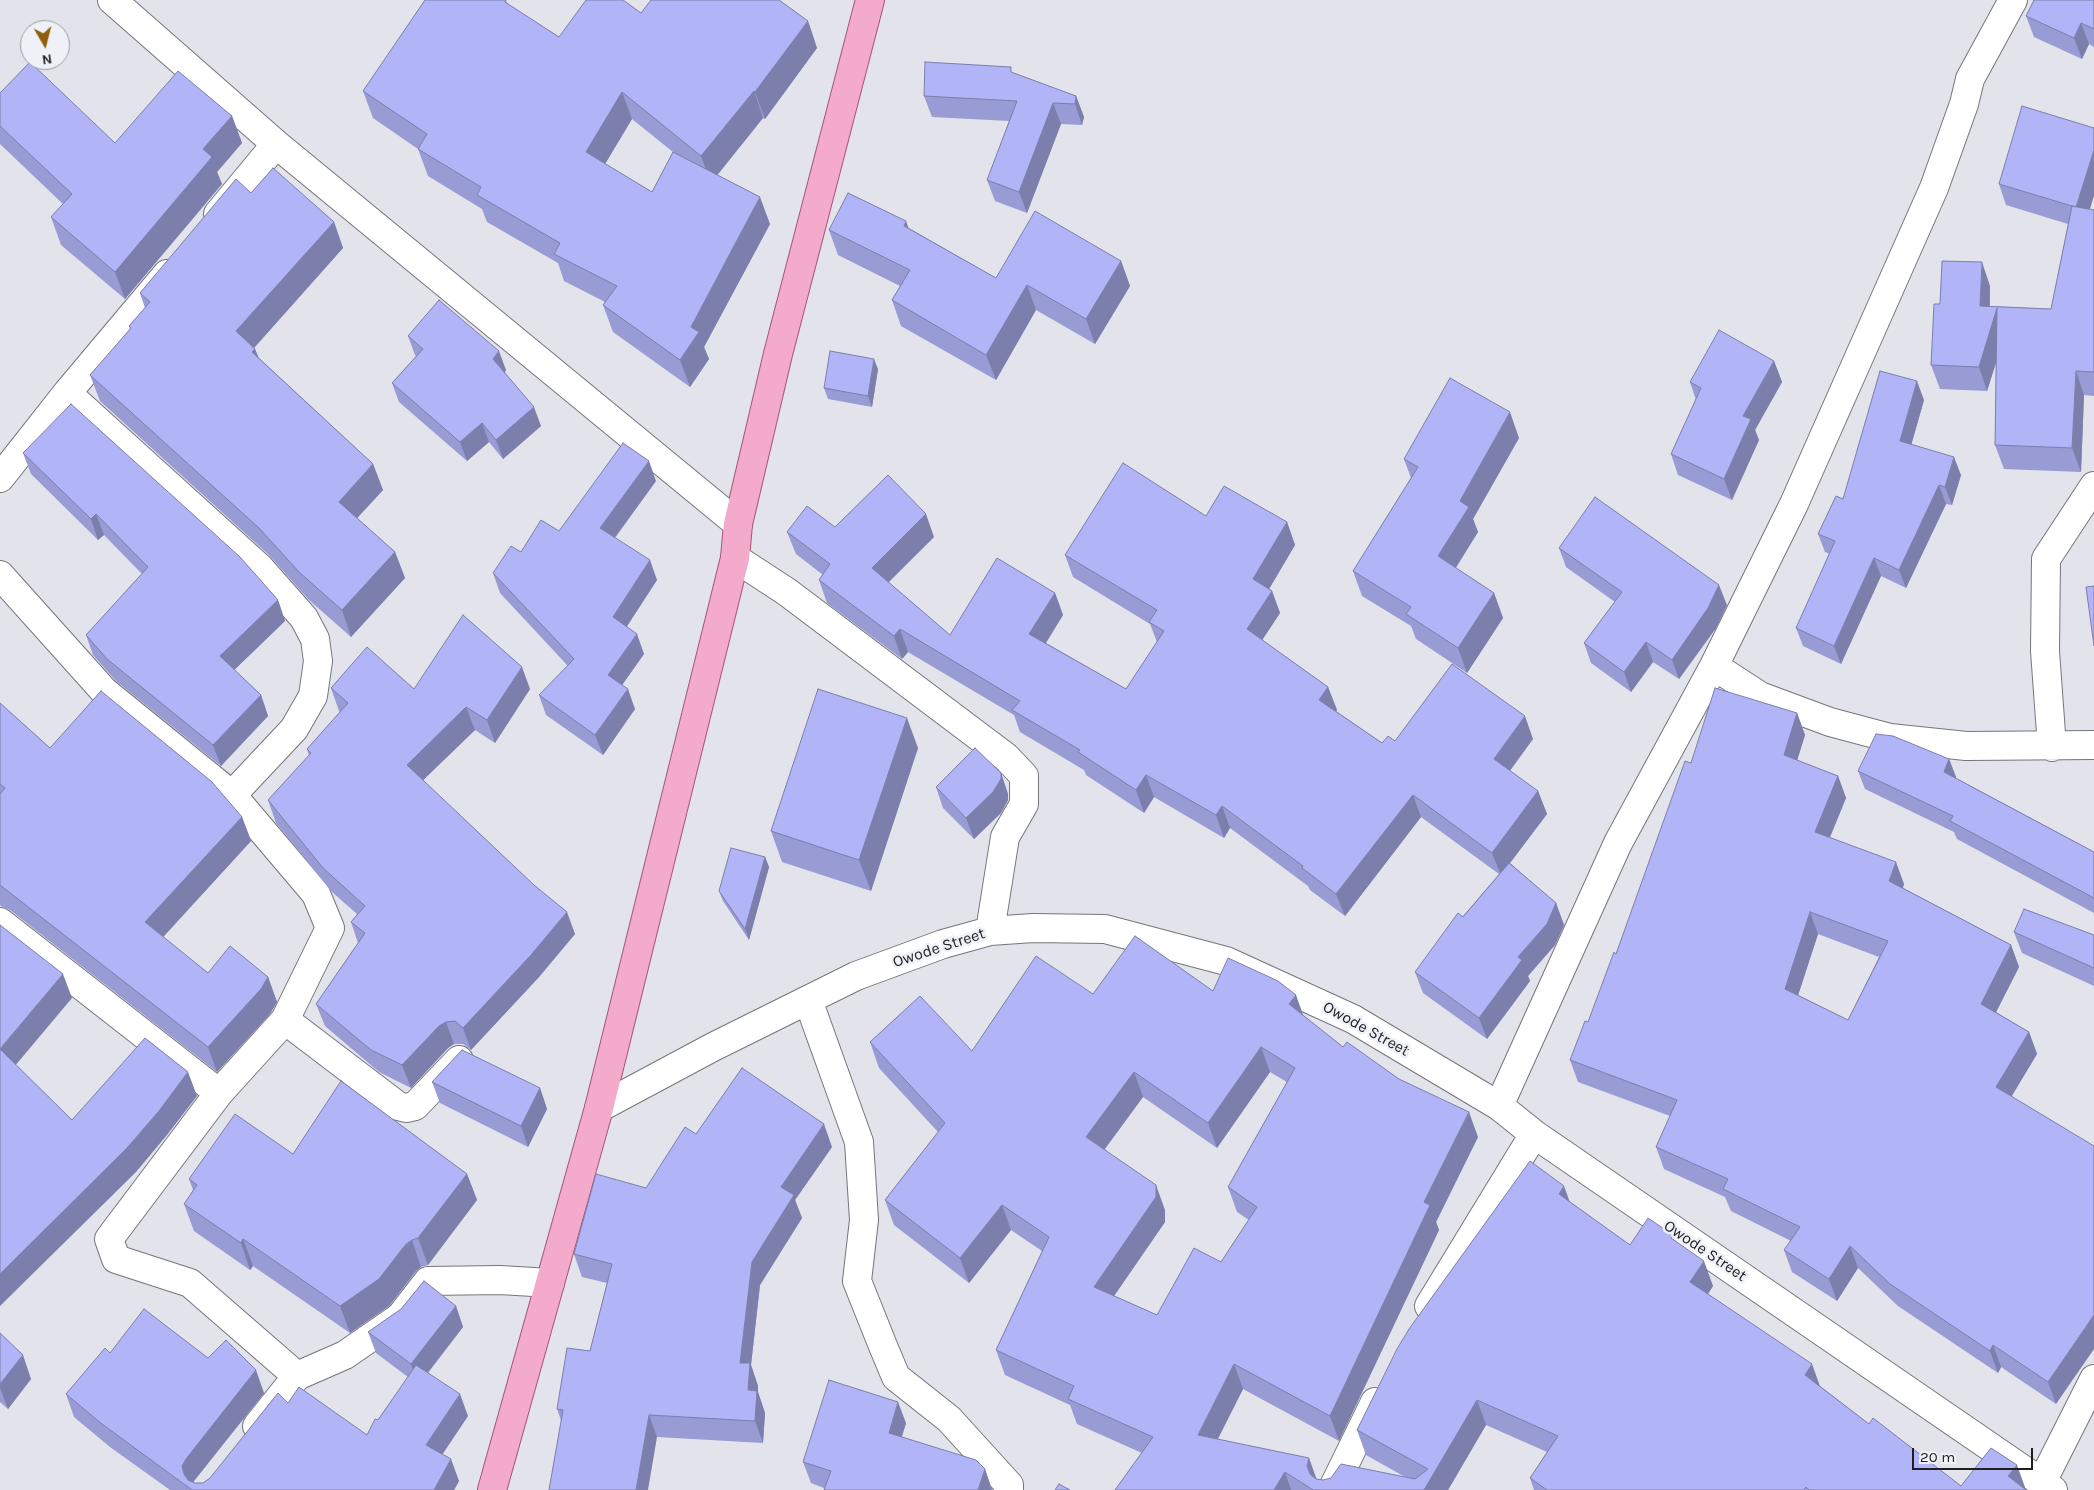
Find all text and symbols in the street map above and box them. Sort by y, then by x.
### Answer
north arrow [20,20,70,70]
text: N [41,50,53,68]
street label: Owode Street [890,924,988,972]
street label: Owode Street [1319,997,1413,1061]
street label: Owode Street [1660,1216,1750,1286]
scale bar [1914,1438,2035,1470]
text: 20 m [1920,1448,1955,1466]

